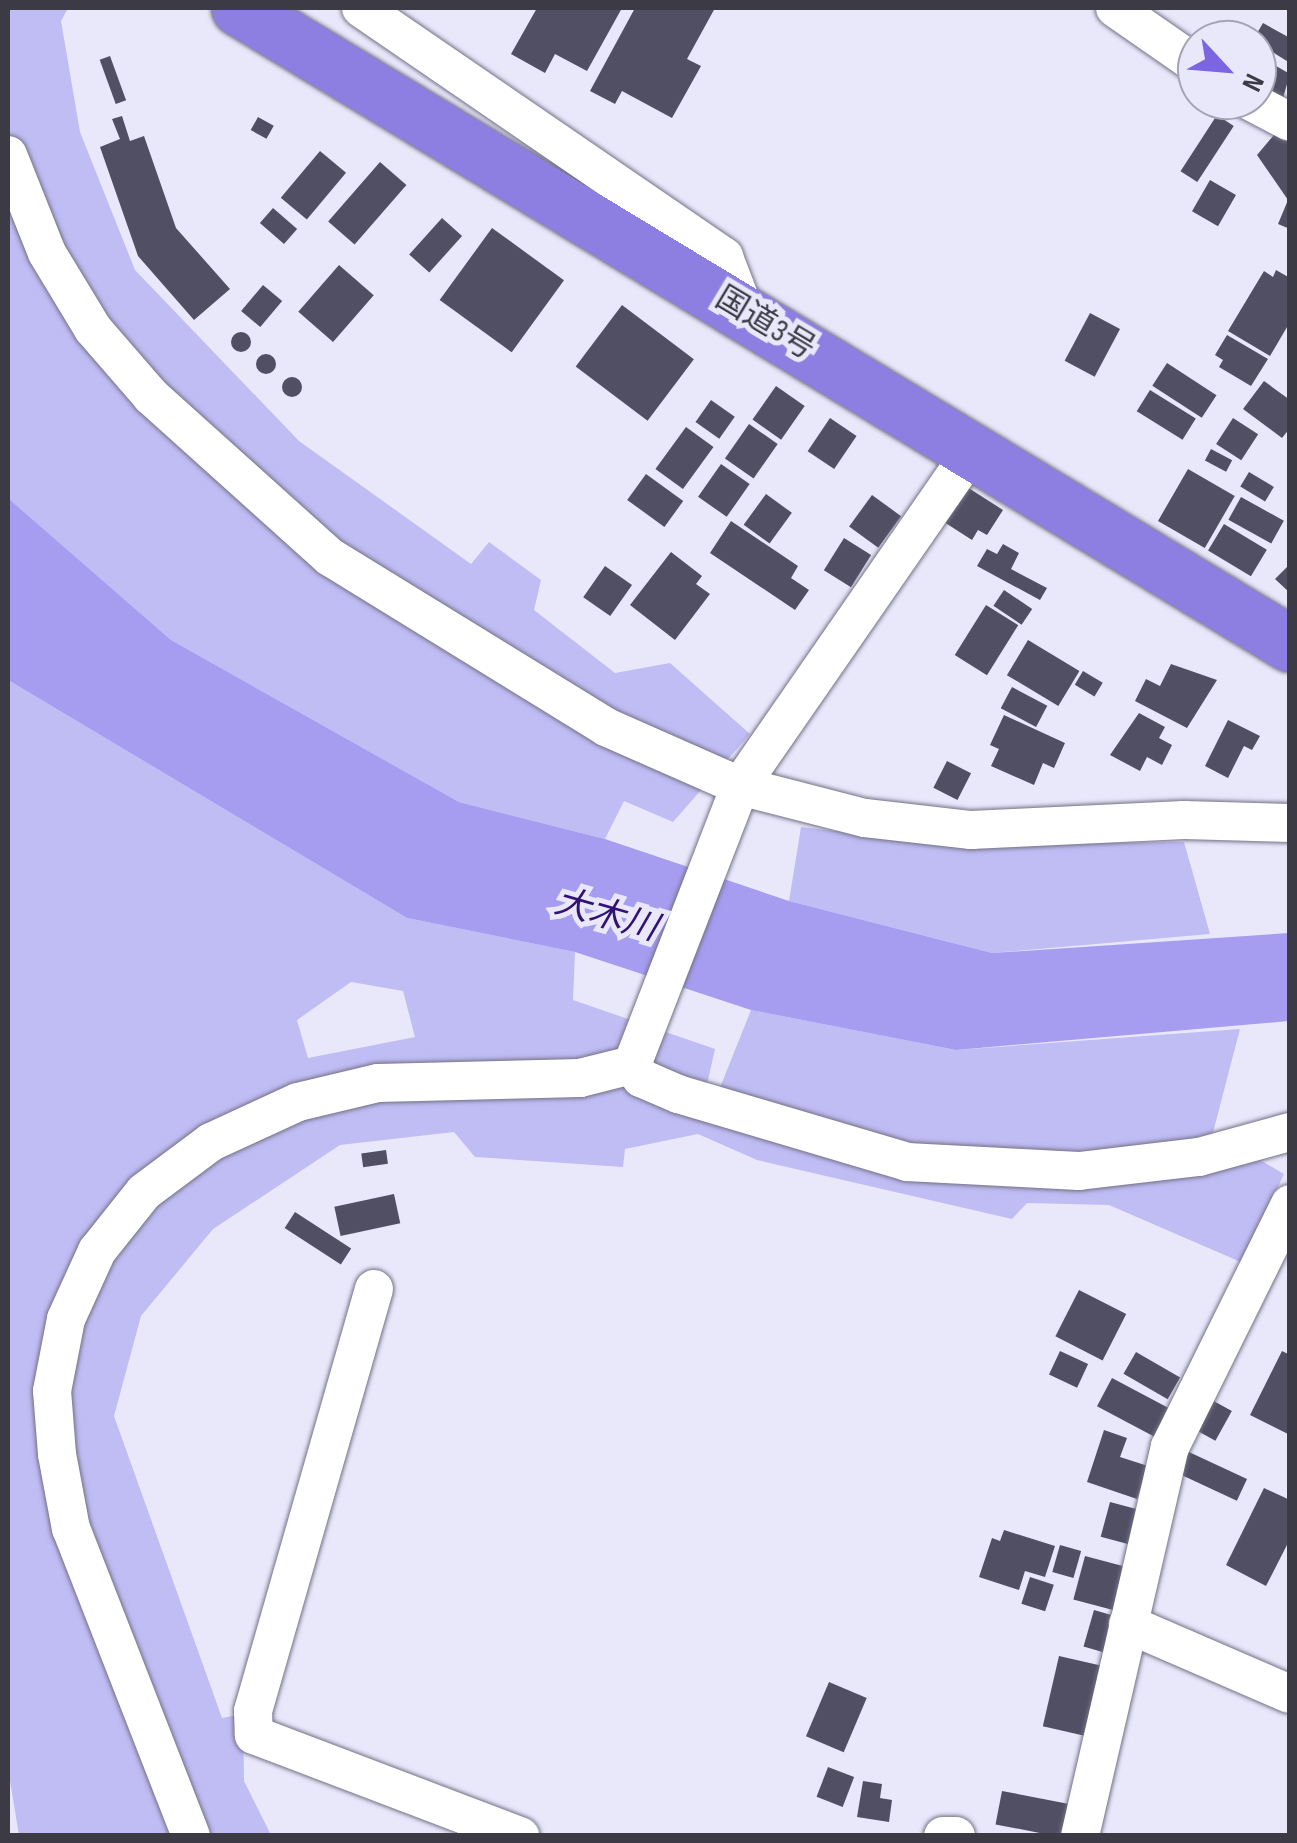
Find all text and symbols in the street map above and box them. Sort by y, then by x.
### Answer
north arrow [1177,20,1277,120]
text: N [1235,69,1271,96]
street label: 国道3号 [708,279,822,369]
water label: 大木川 [550,881,662,951]

